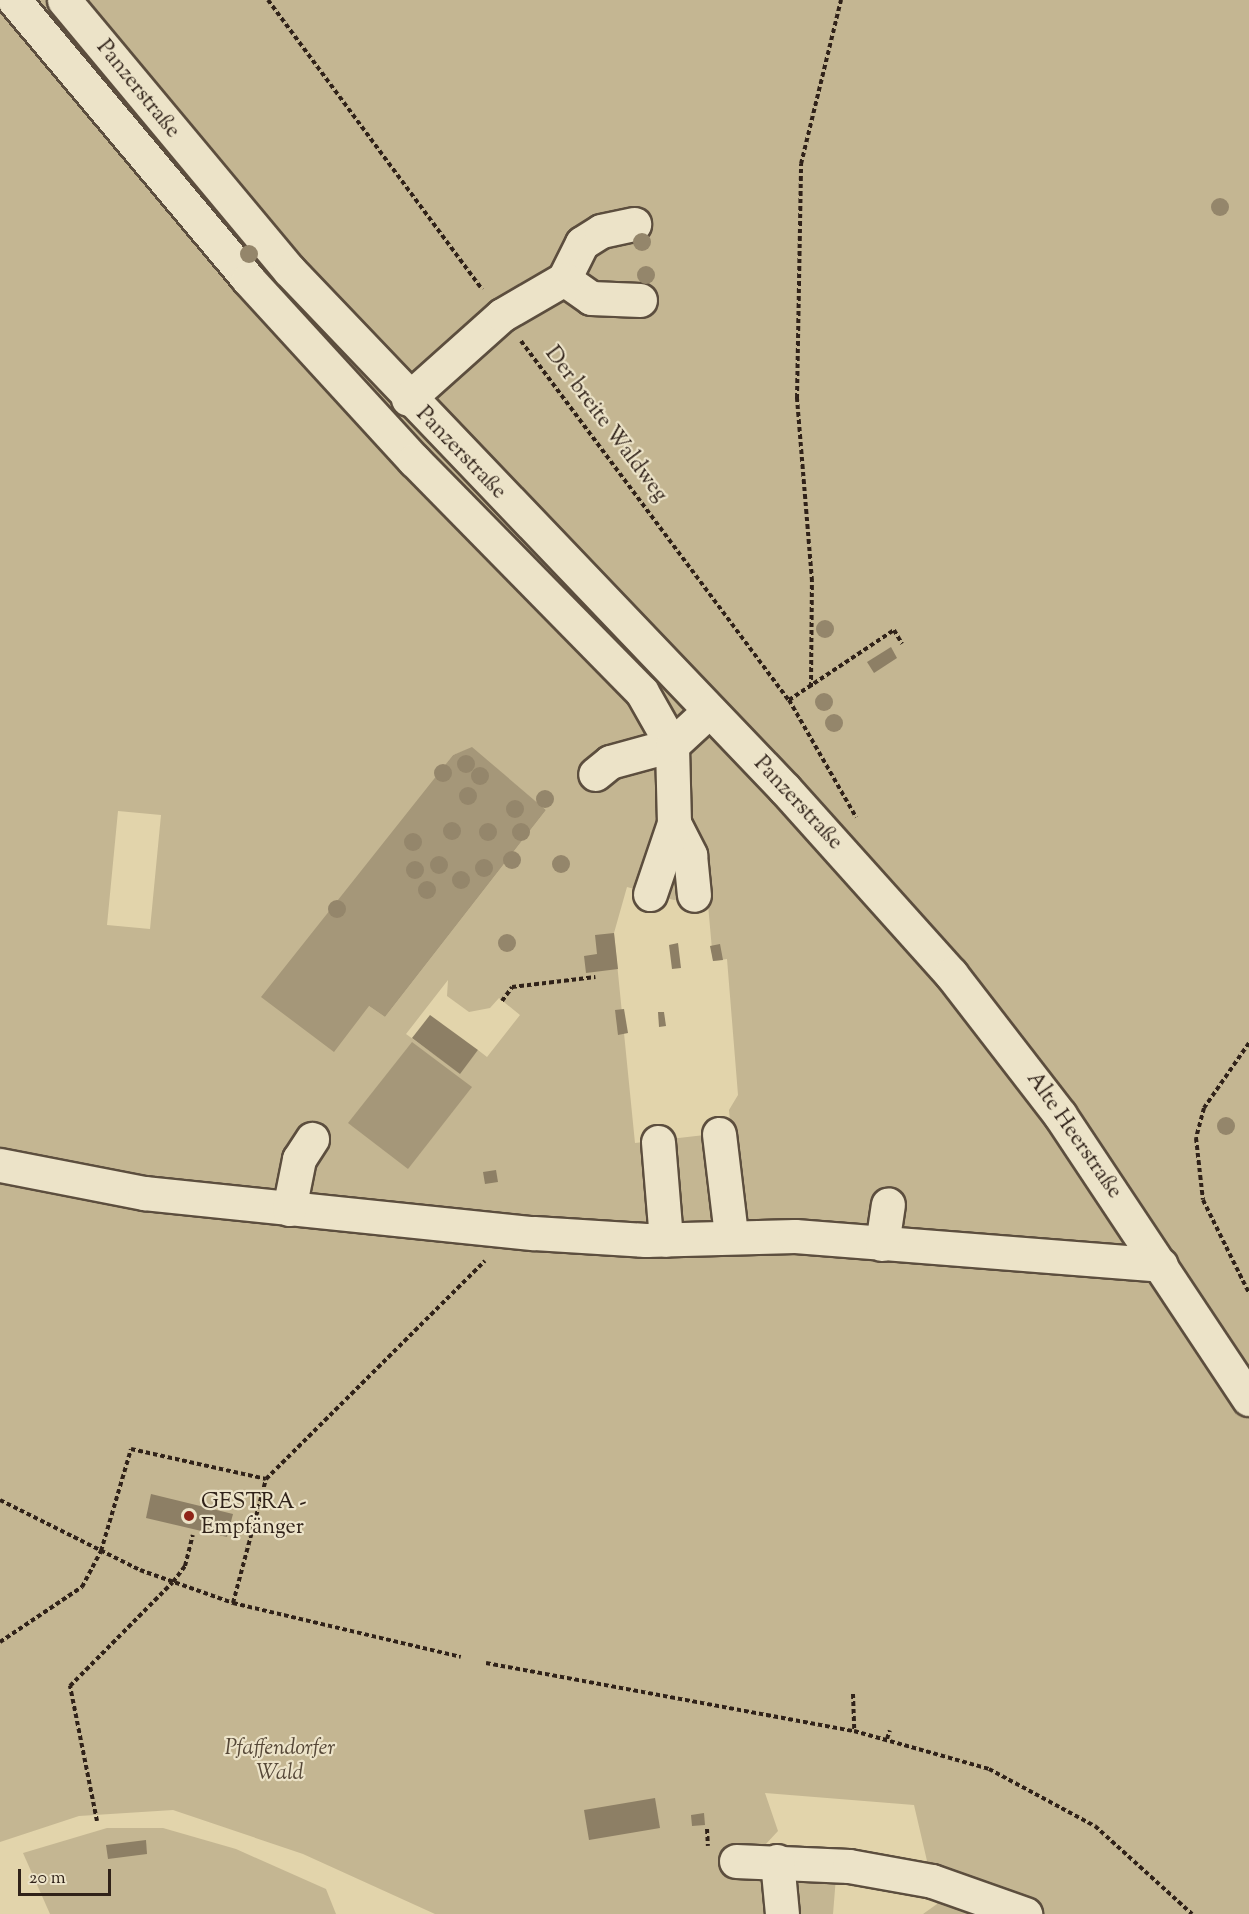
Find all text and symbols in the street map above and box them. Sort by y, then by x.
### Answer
street label: Panzerstraße [89,36,185,144]
street label: Der breite Waldweg [538,342,672,508]
street label: Panzerstraße [409,402,511,506]
street label: Panzerstraße [747,752,847,856]
street label: Alte Heerstraße [1020,1067,1126,1205]
place label: GESTRA - Empfänger [201,1490,307,1542]
marker: GESTRA - Empfänger [182,1509,196,1523]
park label: Pfaffendorfer Wald [225,1736,335,1788]
scale bar [21,1857,114,1895]
text: 20 m [29,1866,66,1892]

